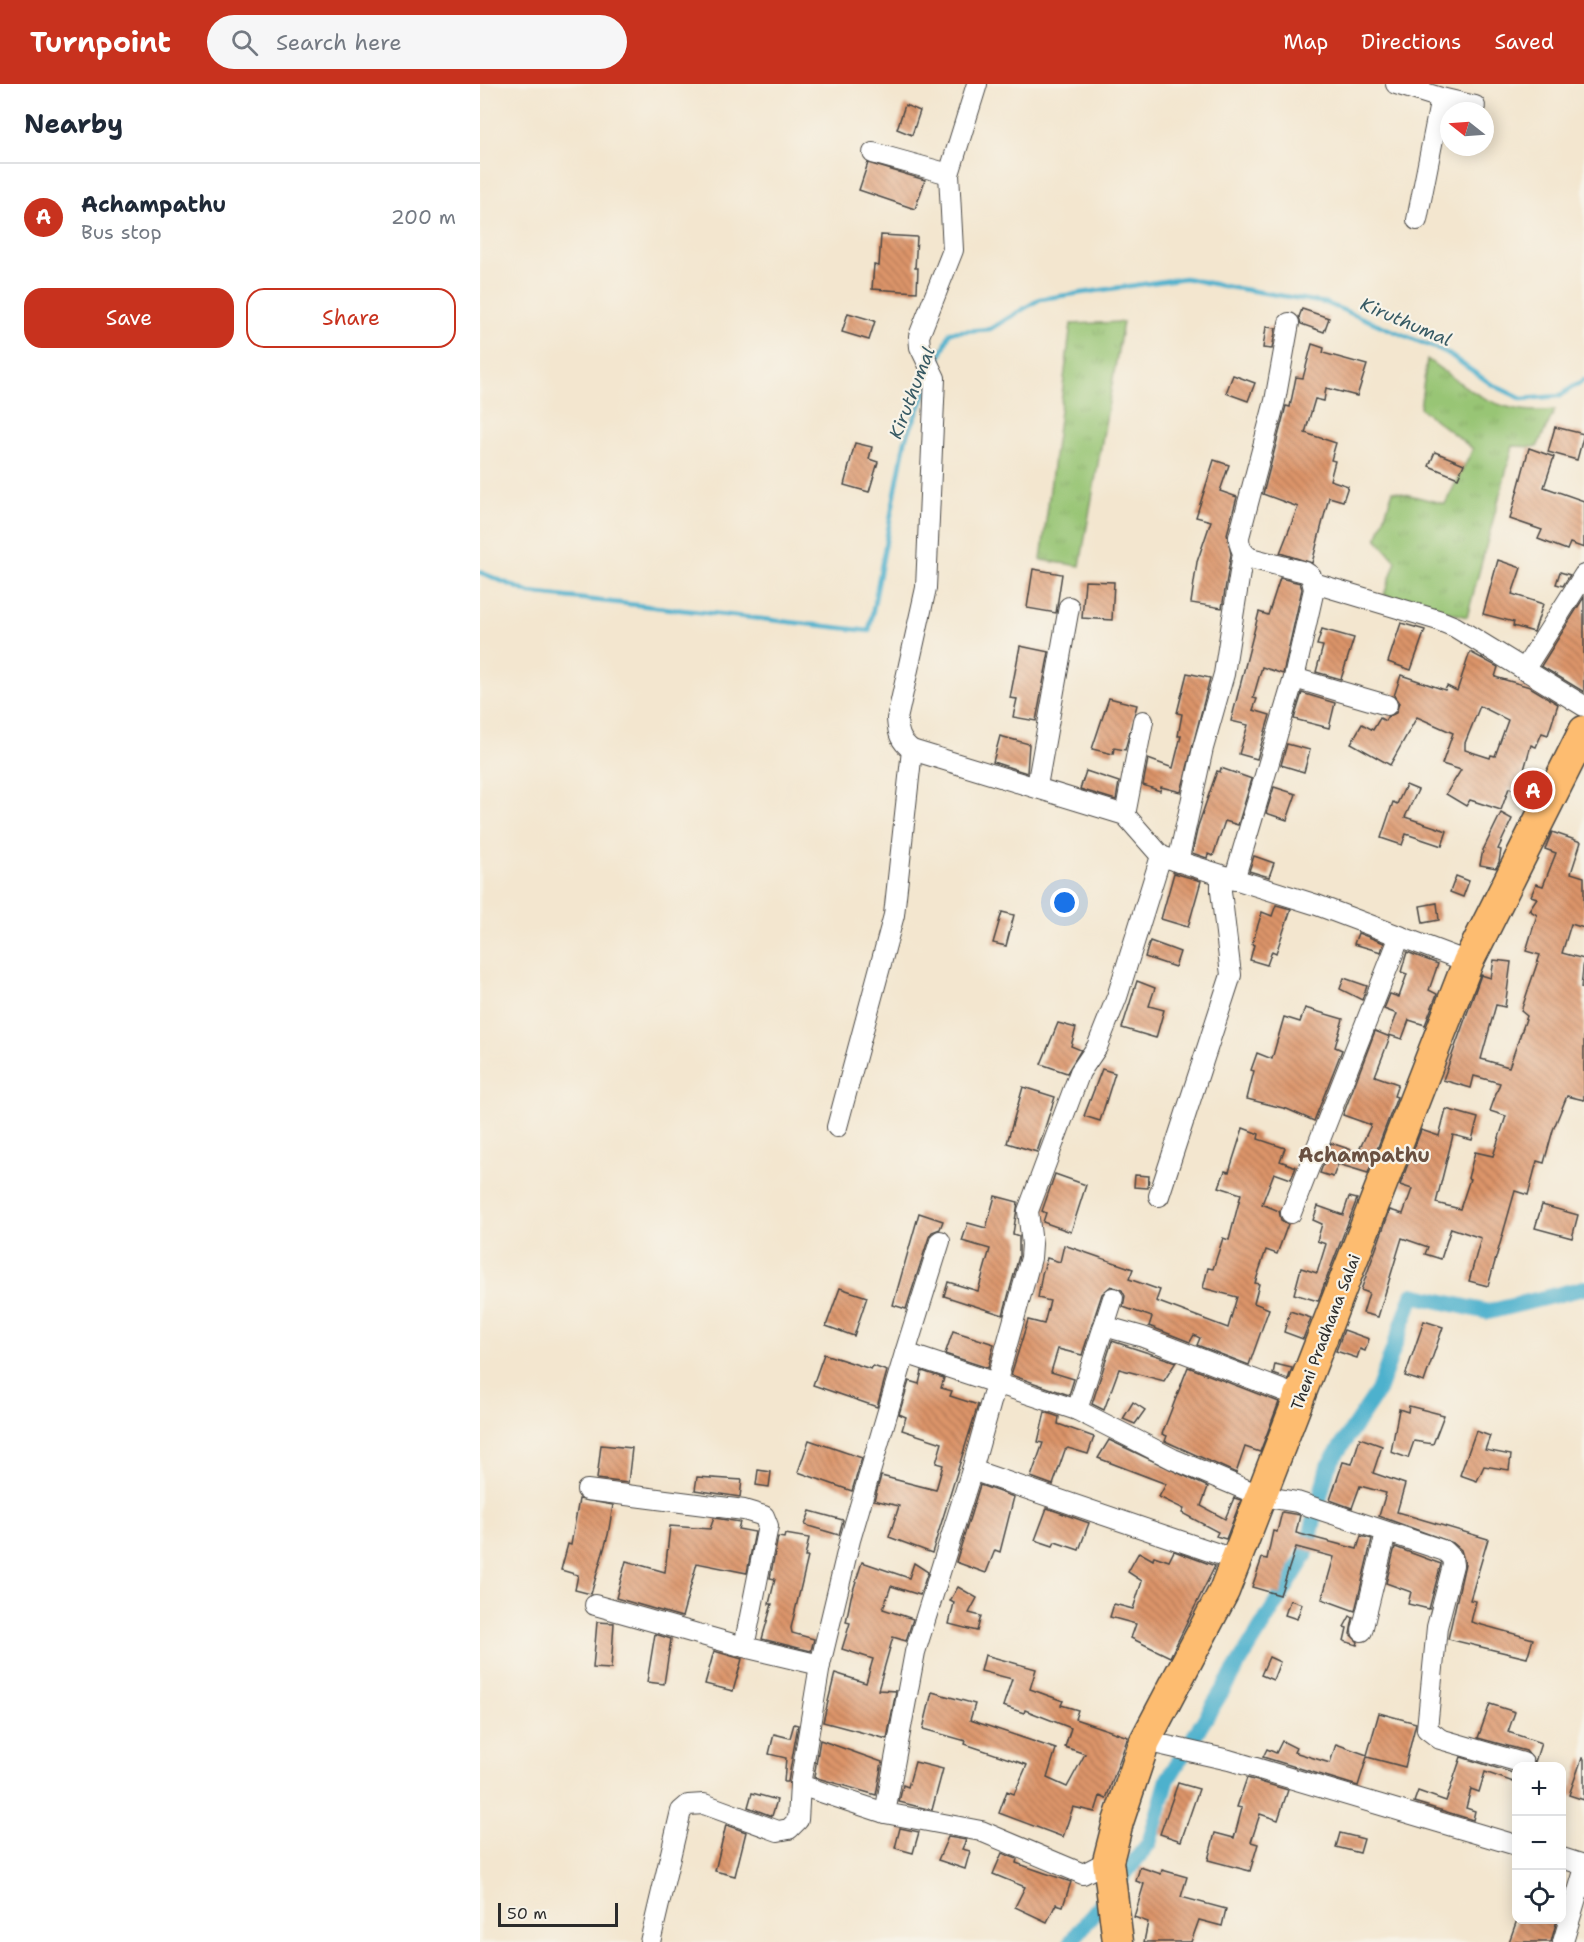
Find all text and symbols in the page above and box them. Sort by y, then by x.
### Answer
search box [207,15,627,69]
text: Turnpoint [30,23,171,61]
icon: search [228,26,261,59]
text: Search here [276,28,402,57]
text: Map [1283,28,1328,56]
text: Directions [1361,28,1461,56]
text: Saved [1494,28,1554,56]
north arrow [1440,102,1494,156]
text: Nearby [24,106,123,141]
text: Achampathu [81,190,226,219]
text: A [36,204,51,230]
text: 200 m [391,204,456,230]
text: Bus stop [81,219,162,245]
button: Save [24,288,234,348]
button: Share [246,288,456,348]
water label: Kiruthumal [1357,292,1456,352]
water label: Kiruthumal [883,343,941,443]
pin: A [1514,768,1552,812]
your location [1050,888,1079,917]
district label: Achampathu [1298,1142,1430,1168]
street label: Theni Pradhana Salai [1286,1251,1365,1413]
map controls [1512,1762,1566,1924]
button: + [1512,1762,1566,1816]
button: − [1512,1816,1566,1870]
button: locate [1512,1870,1566,1924]
scale bar [498,1900,618,1928]
text: 50 m [507,1903,547,1924]

